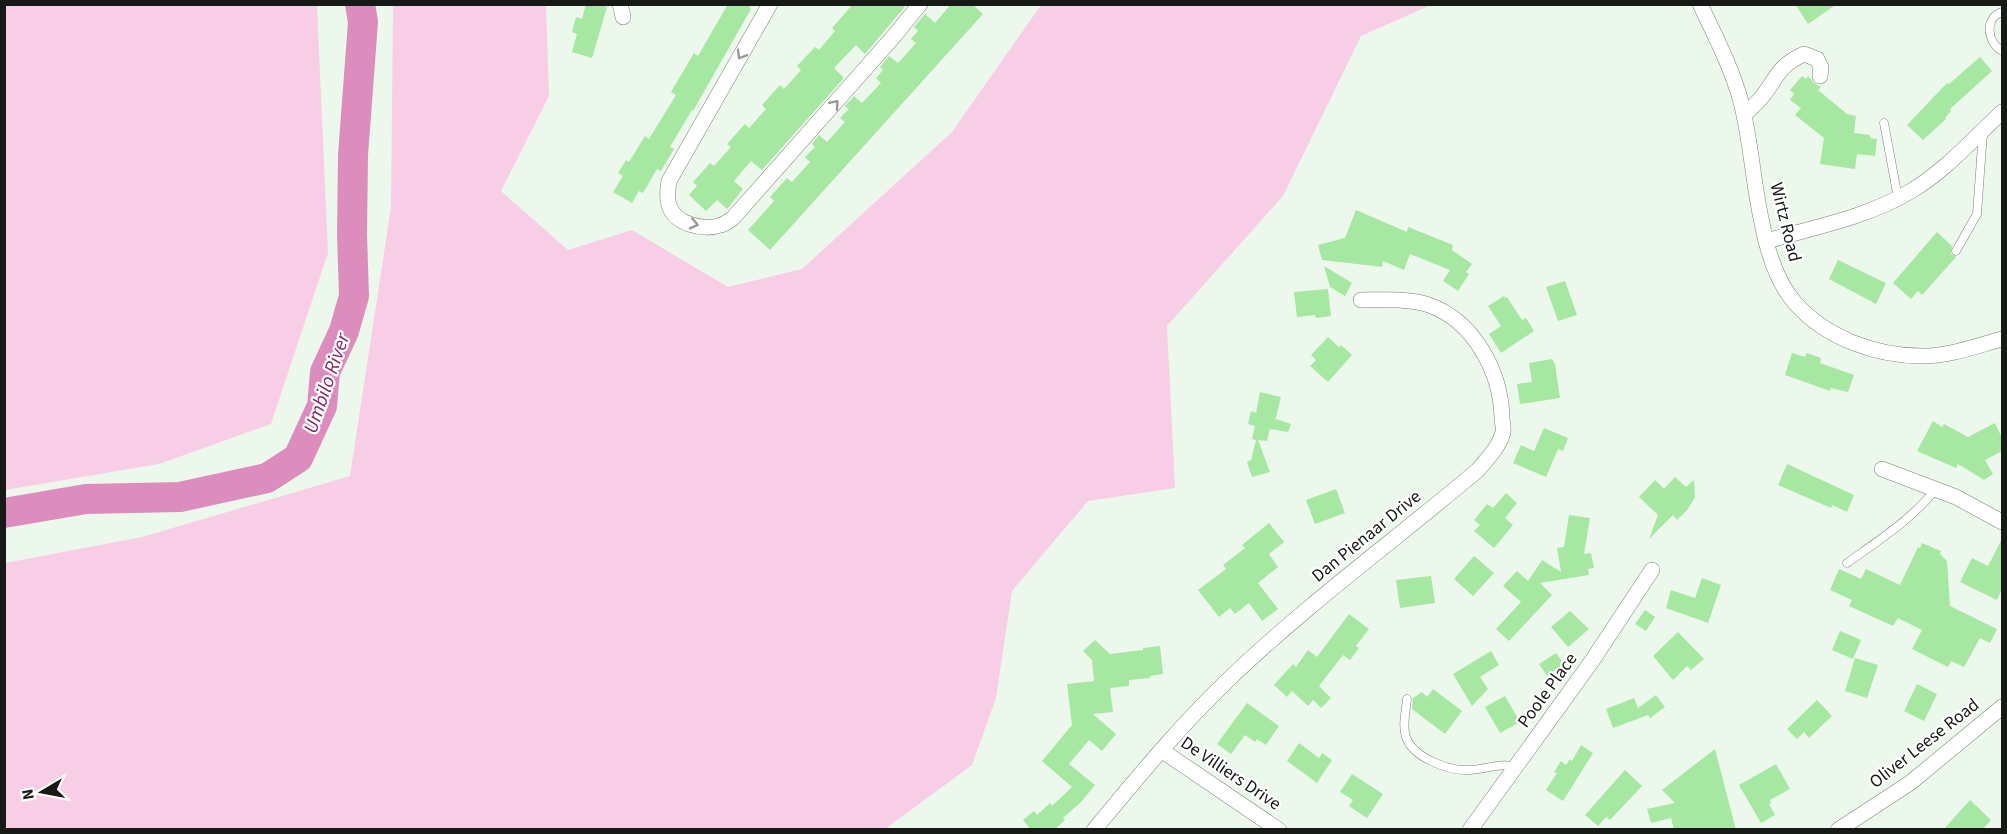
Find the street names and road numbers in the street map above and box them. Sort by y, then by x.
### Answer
street label: Wirtz Road [1764,180,1807,264]
street label: Dan Pienaar Drive [1306,484,1426,588]
street label: Poole Place [1512,648,1583,733]
street label: Oliver Leese Road [1864,693,1984,794]
street label: De Villiers Drive [1176,731,1286,816]

